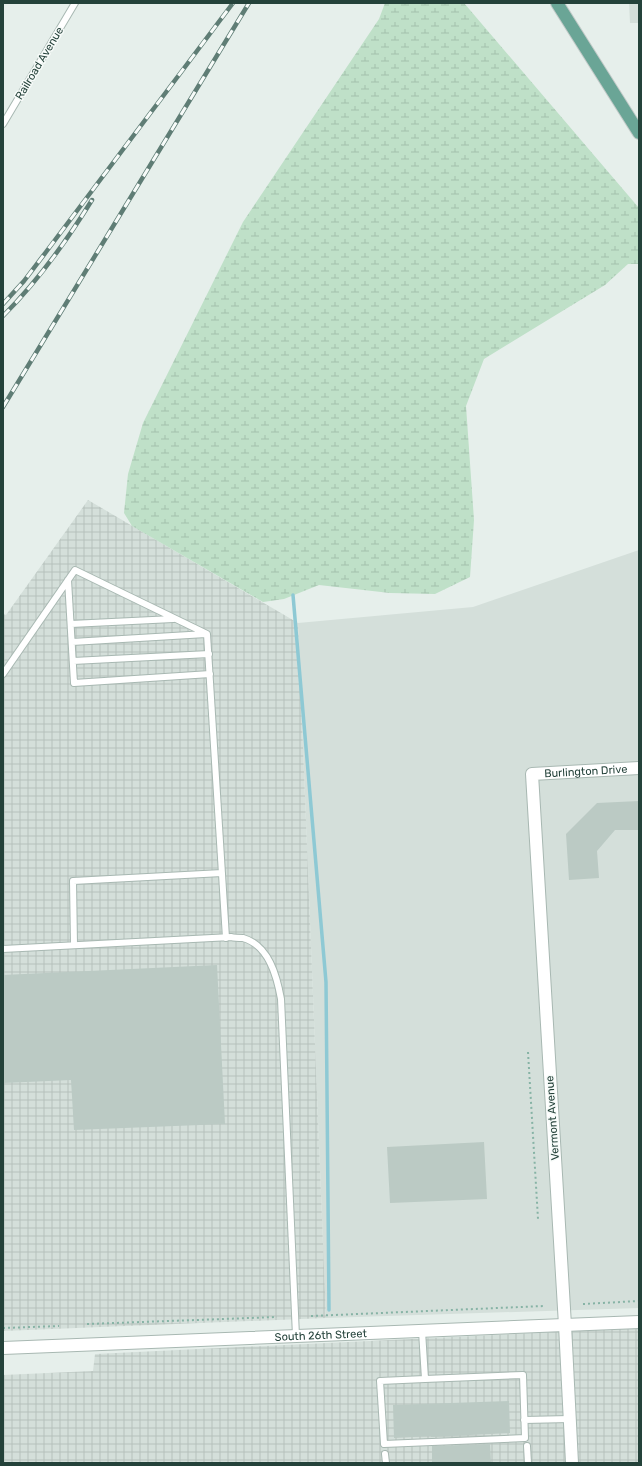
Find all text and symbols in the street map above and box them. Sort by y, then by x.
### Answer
street label: Railroad Avenue [13,25,66,102]
street label: Burlington Drive [544,763,628,780]
street label: Vermont Avenue [543,1075,562,1161]
street label: South 26th Street [274,1327,368,1344]

